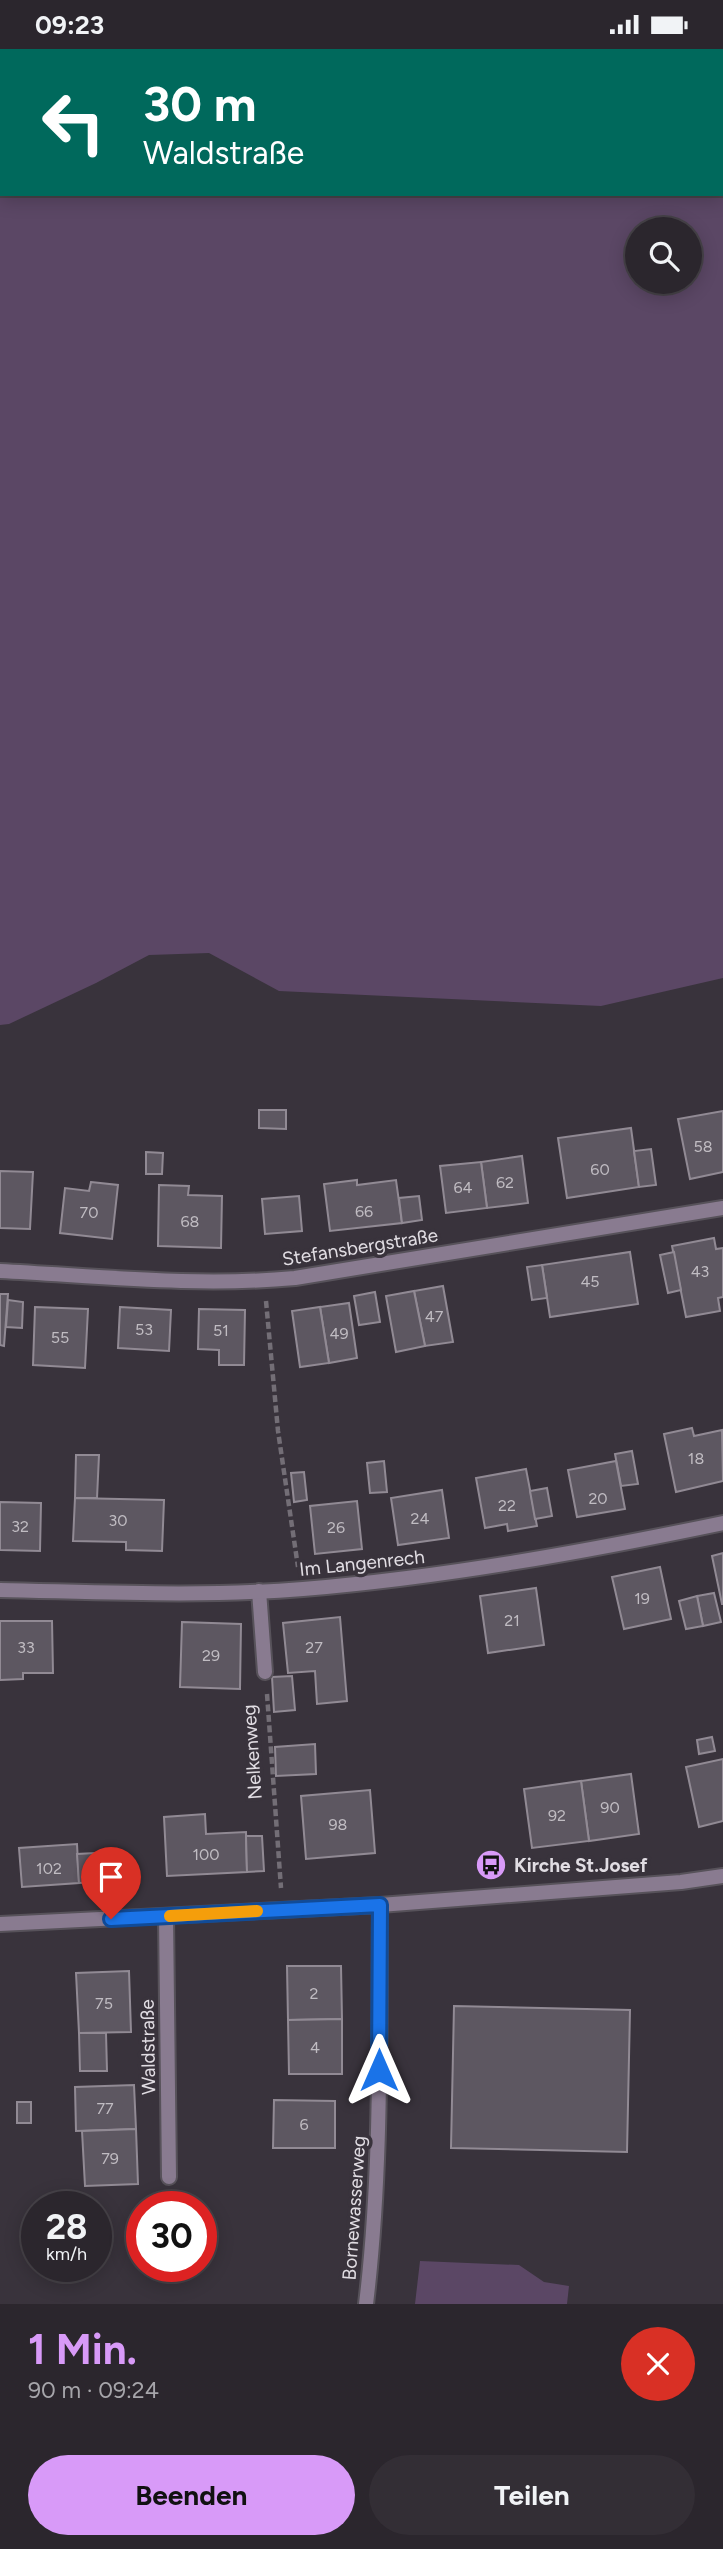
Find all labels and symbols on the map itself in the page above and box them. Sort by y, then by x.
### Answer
house number: 58 [693,1137,713,1156]
house number: 60 [590,1160,610,1179]
house number: 62 [496,1173,514,1192]
house number: 64 [454,1178,473,1197]
house number: 66 [355,1202,373,1221]
house number: 70 [80,1203,98,1222]
house number: 68 [181,1212,199,1231]
street label: Stefansbergstraße [280,1223,440,1271]
house number: 43 [691,1262,709,1281]
house number: 45 [580,1272,600,1291]
house number: 47 [425,1307,444,1326]
house number: 53 [135,1320,153,1339]
house number: 51 [213,1321,229,1340]
house number: 49 [330,1324,349,1343]
house number: 55 [51,1328,69,1347]
house number: 18 [688,1449,704,1468]
house number: 20 [588,1489,608,1508]
house number: 22 [498,1496,516,1515]
house number: 24 [411,1509,429,1528]
house number: 30 [109,1511,127,1530]
house number: 32 [11,1517,29,1536]
house number: 26 [327,1518,345,1537]
street label: Im Langenrech [298,1545,426,1581]
house number: 19 [634,1589,650,1608]
house number: 21 [504,1611,520,1630]
house number: 33 [17,1638,35,1657]
house number: 27 [305,1638,323,1657]
house number: 29 [202,1646,220,1665]
street label: Nelkenweg [237,1704,267,1800]
house number: 90 [600,1798,620,1817]
house number: 92 [548,1806,566,1825]
house number: 98 [329,1815,347,1834]
house number: 100 [192,1845,220,1864]
pin [81,1847,141,1919]
bus stop icon: Kirche St.Josef [474,1848,508,1882]
place label: Kirche St.Josef [514,1854,648,1877]
house number: 102 [36,1859,62,1878]
house number: 2 [310,1984,318,2003]
house number: 75 [95,1994,113,2013]
street label: Waldstraße [136,1999,160,2095]
position arrow [342,2033,416,2107]
house number: 4 [310,2038,320,2057]
house number: 77 [96,2099,114,2118]
house number: 6 [299,2115,309,2134]
street label: Bornewasserweg [337,2135,371,2281]
house number: 79 [101,2149,119,2168]
speed limit sign: 30 [126,2191,217,2282]

